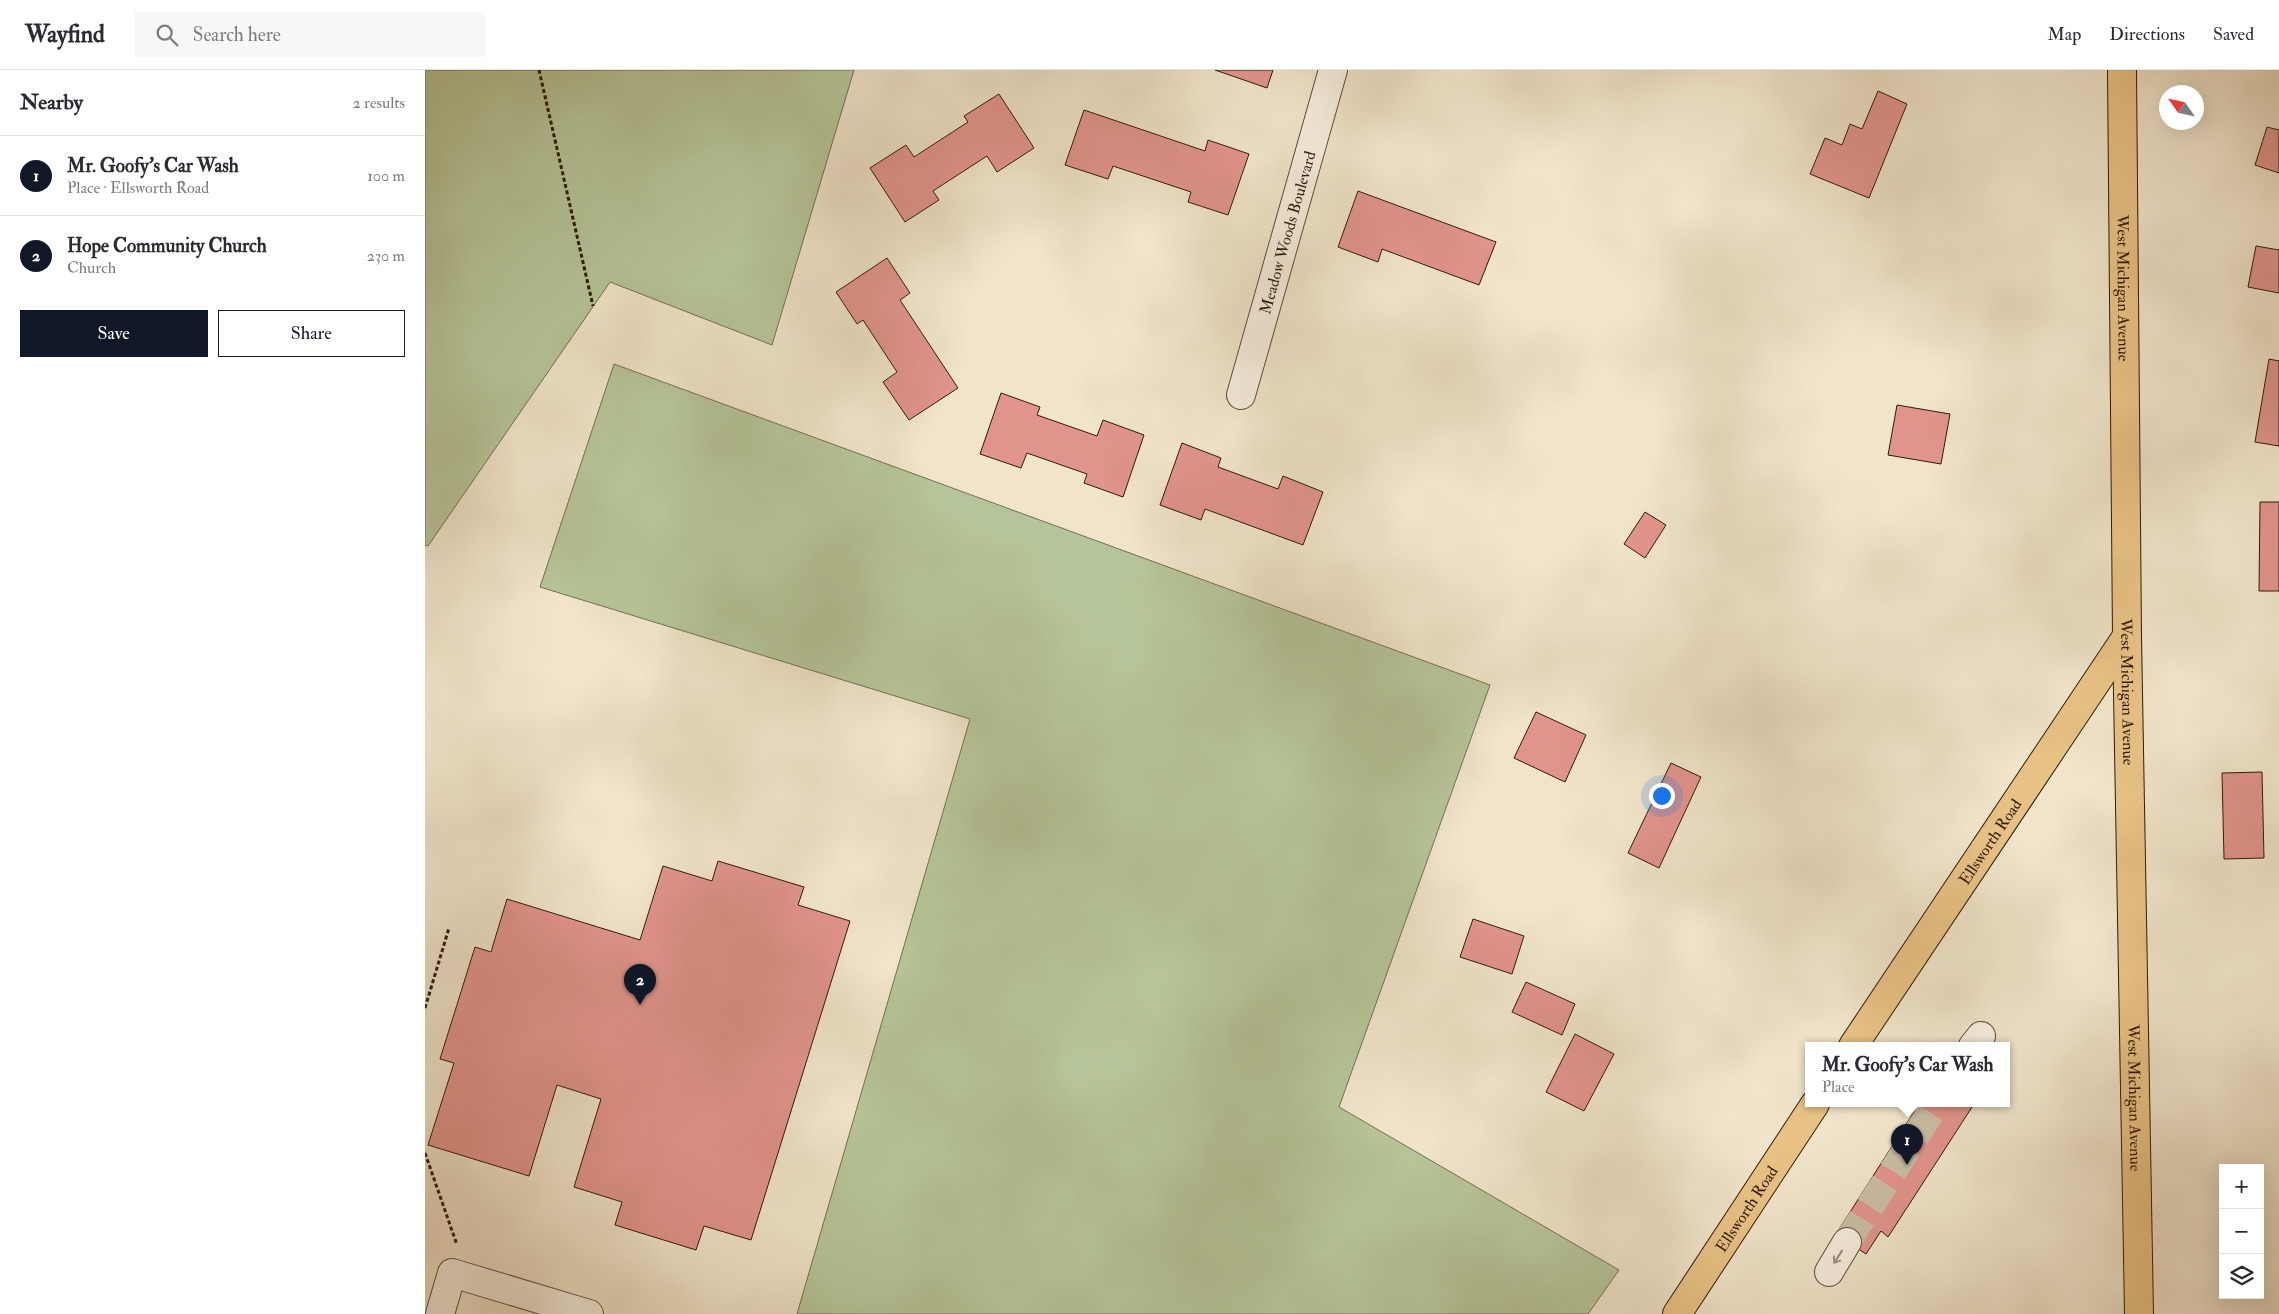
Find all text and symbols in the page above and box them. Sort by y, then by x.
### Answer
search box [135,12,485,57]
text: Wayfind [25,19,105,50]
icon: search [153,21,181,49]
text: Search here [193,23,281,47]
text: Map [2048,23,2081,46]
text: Directions [2109,23,2185,46]
text: Saved [2213,23,2254,46]
north arrow [2159,85,2204,130]
text: Nearby [20,89,83,116]
text: 2 results [352,93,405,113]
street label: Meadow Woods Boulevard [1255,149,1321,317]
text: Mr. Goofy’s Car Wash [67,154,239,178]
text: 1 [33,166,39,186]
text: 100 m [367,166,405,186]
text: Place · Ellsworth Road [67,178,209,198]
street label: West Michigan Avenue [2112,214,2134,362]
text: Hope Community Church [67,234,267,258]
text: 2 [32,246,40,266]
text: 230 m [367,246,405,266]
text: Church [67,258,116,278]
button: Save [20,310,208,357]
button: Share [218,310,405,357]
street label: West Michigan Avenue [2116,617,2138,766]
your location [1649,783,1675,809]
street label: Ellsworth Road [1955,795,2026,889]
pin: 2 [624,964,656,1005]
street label: West Michigan Avenue [2123,1023,2145,1172]
popup [1805,1042,2010,1107]
text: Mr. Goofy’s Car Wash [1822,1053,1993,1077]
text: Place [1822,1077,1855,1097]
pin: 1 [1891,1124,1923,1165]
street label: Ellsworth Road [1711,1162,1783,1256]
map controls [2219,1164,2264,1299]
button: + [2219,1164,2264,1209]
button: − [2219,1209,2264,1254]
one-way arrow [1833,1250,1843,1264]
button: layers [2219,1254,2264,1299]

